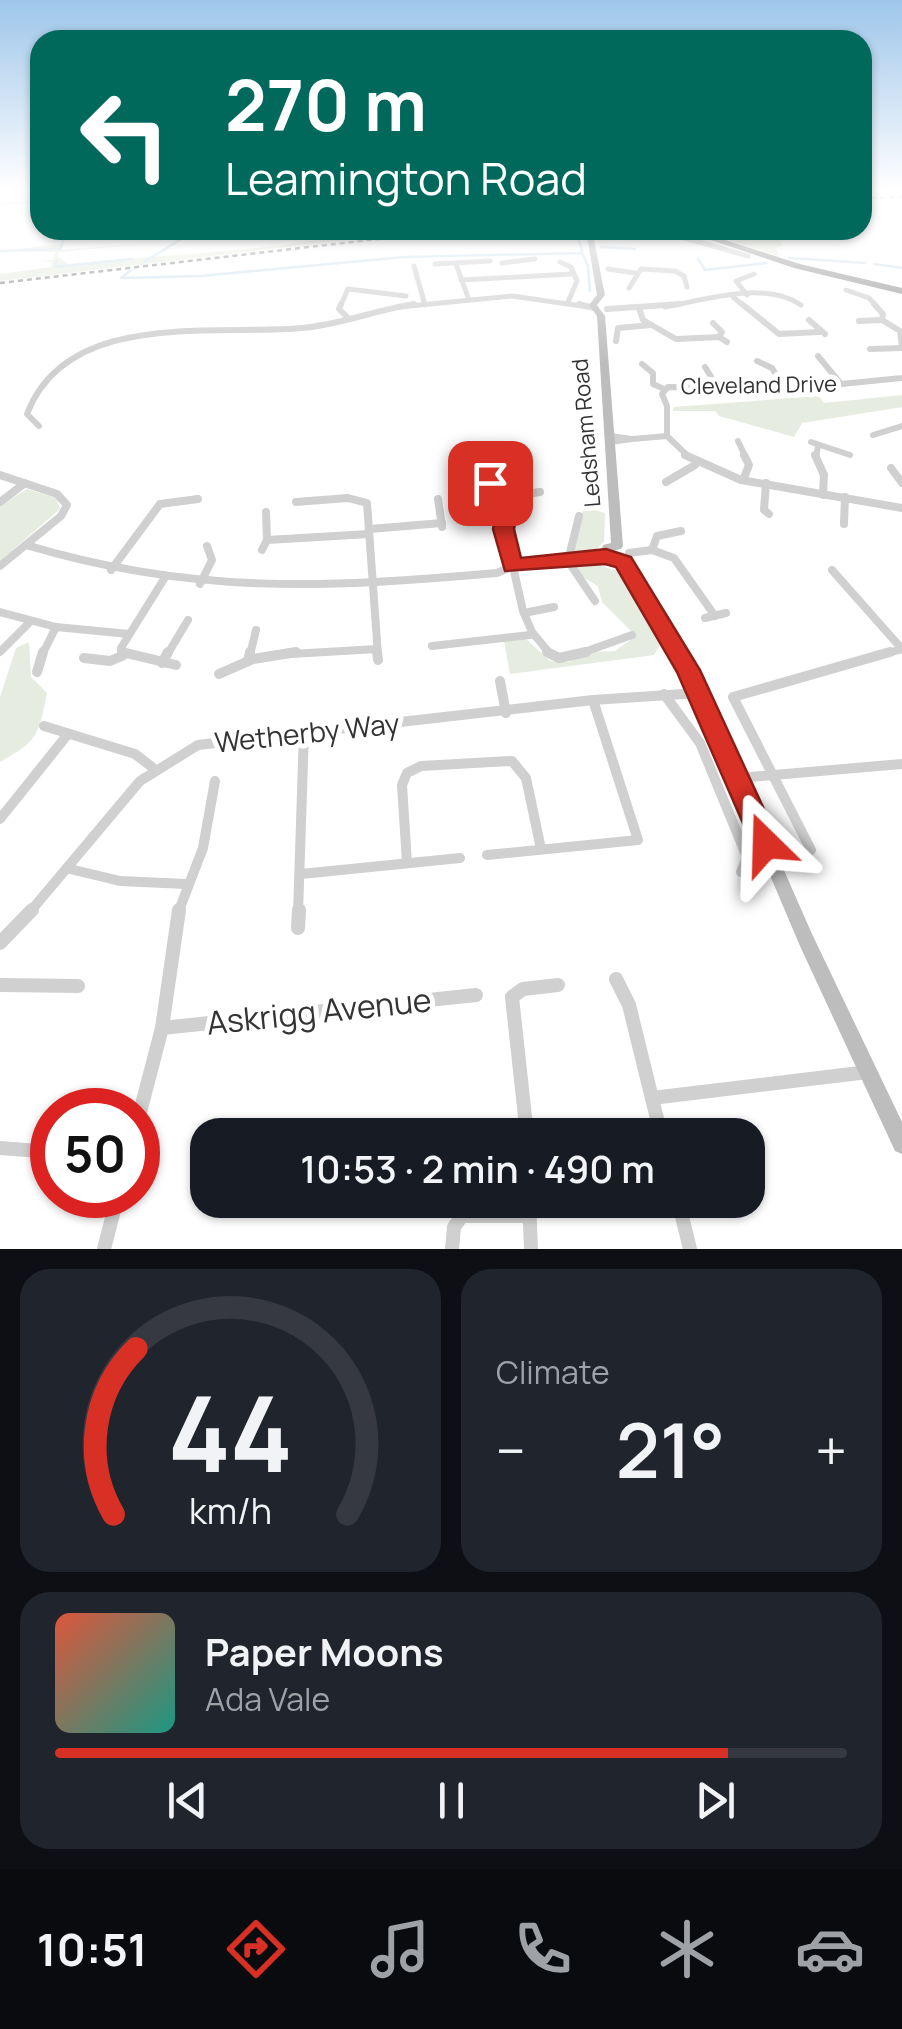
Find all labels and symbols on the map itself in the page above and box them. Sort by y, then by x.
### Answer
street label: Ledsham Road [565,357,607,509]
street label: Cleveland Drive [681,369,837,401]
pin [448,441,533,526]
street label: Wetherby Way [213,703,401,761]
position arrow [714,792,818,896]
street label: Askrigg Avenue [204,977,433,1045]
speed limit sign: 50 [30,1088,160,1218]

